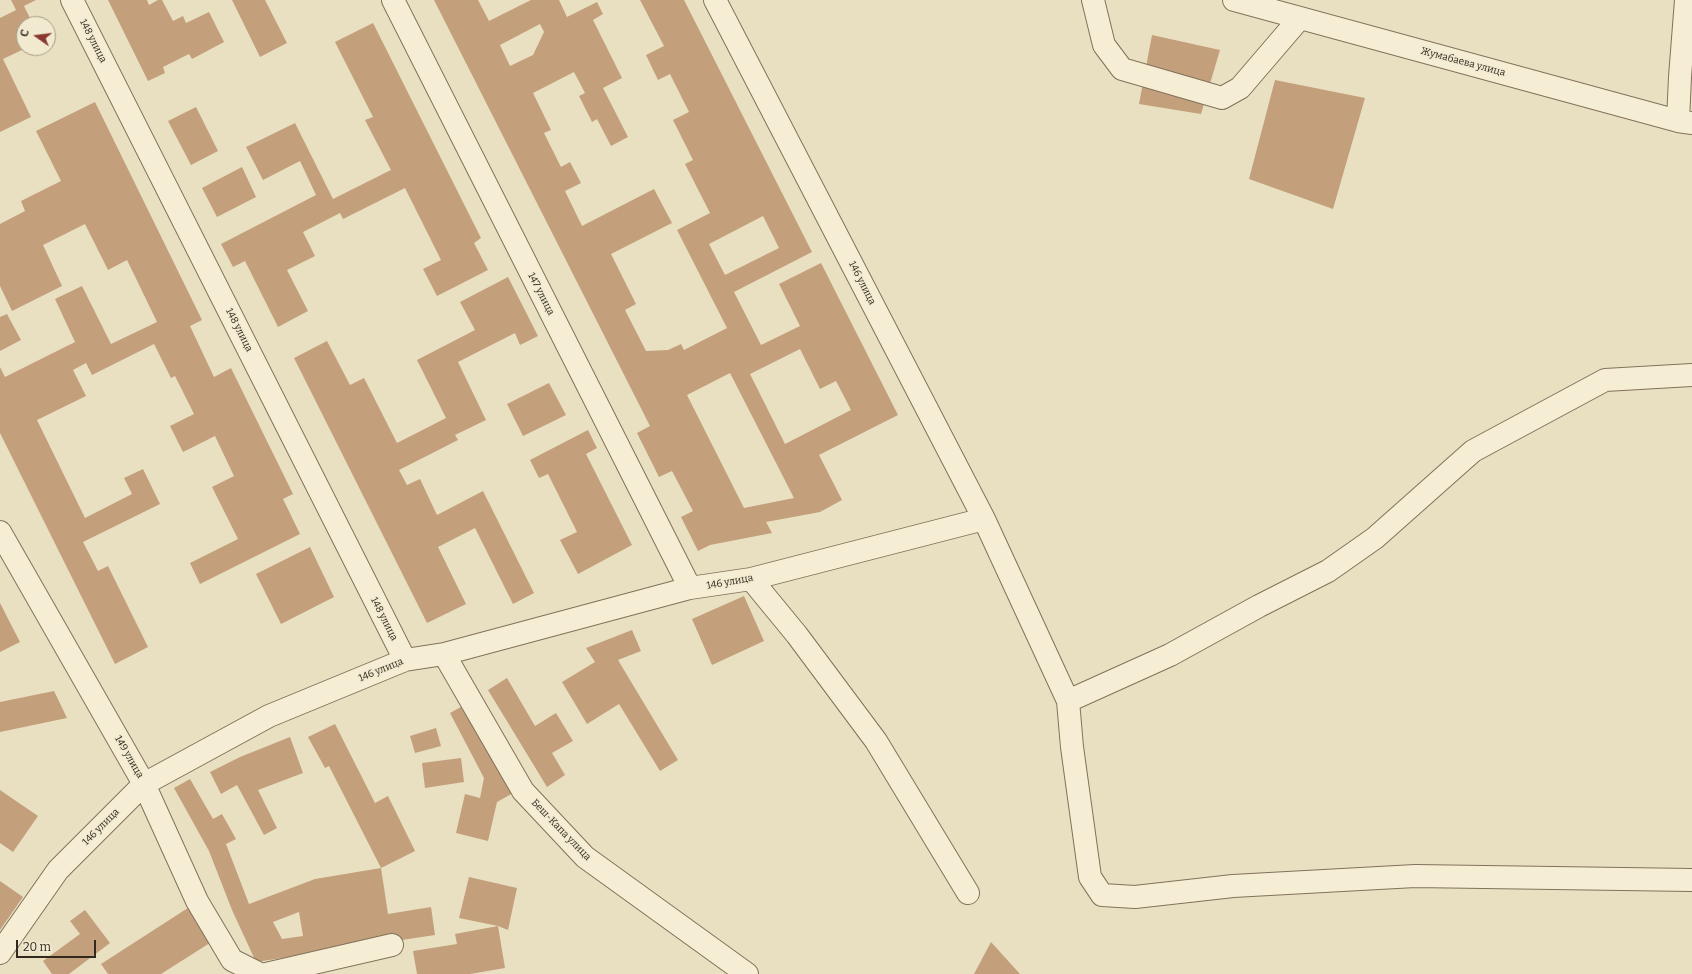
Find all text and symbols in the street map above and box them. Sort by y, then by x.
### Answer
north arrow [16,16,56,56]
street label: 148 улица [77,17,109,65]
text: С [18,28,32,38]
street label: Жумабаева улица [1419,45,1507,79]
street label: 146 улица [846,259,878,307]
street label: 147 улица [525,271,557,317]
street label: 148 улица [223,306,255,354]
street label: 146 улица [706,572,754,592]
street label: 148 улица [368,595,400,643]
street label: 146 улица [357,656,405,684]
street label: 149 улица [112,734,146,780]
street label: Беш-Капа улица [529,797,593,863]
street label: 146 улица [80,806,122,848]
scale bar [18,932,98,958]
text: 20 m [23,940,51,954]

